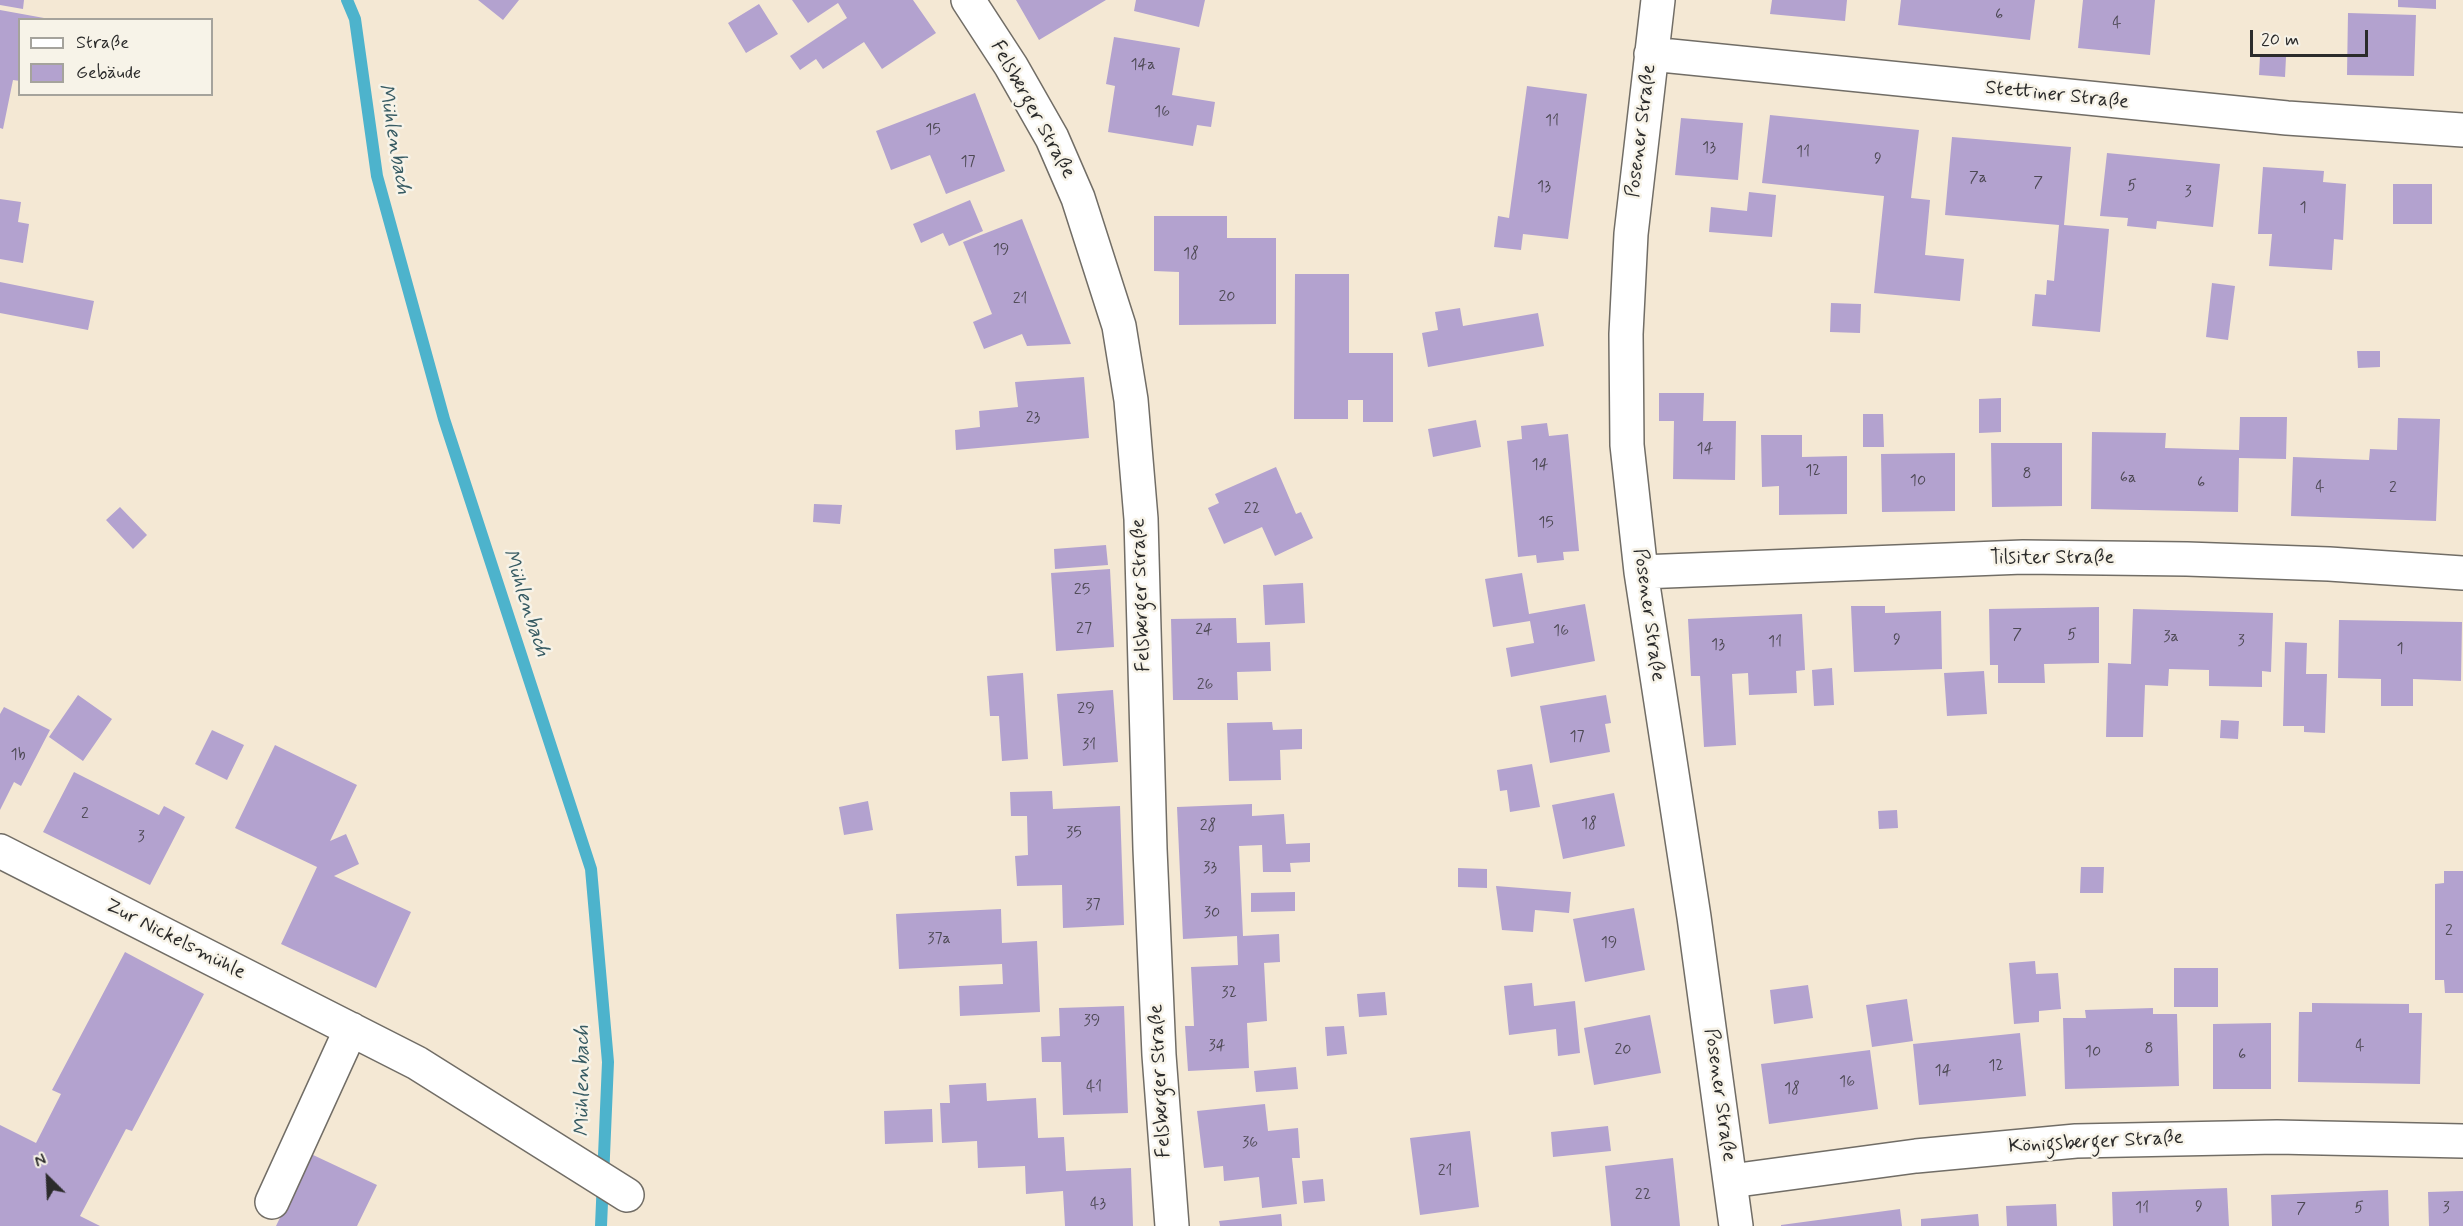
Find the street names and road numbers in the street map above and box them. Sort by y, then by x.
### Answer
street label: Felsberger Straße [984,37,1080,183]
street label: Posener Straße [1622,63,1662,199]
street label: Stettiner Straße [1984,77,2130,115]
street label: Felsberger Straße [1127,518,1157,672]
street label: Posener Straße [1627,547,1669,683]
street label: Tilsiter Straße [1990,547,2114,571]
street label: Zur Nickelsmühle [101,894,249,986]
street label: Felsberger Straße [1145,1004,1177,1158]
street label: Posener Straße [1698,1027,1740,1163]
street label: Königsberger Straße [2008,1126,2184,1160]

